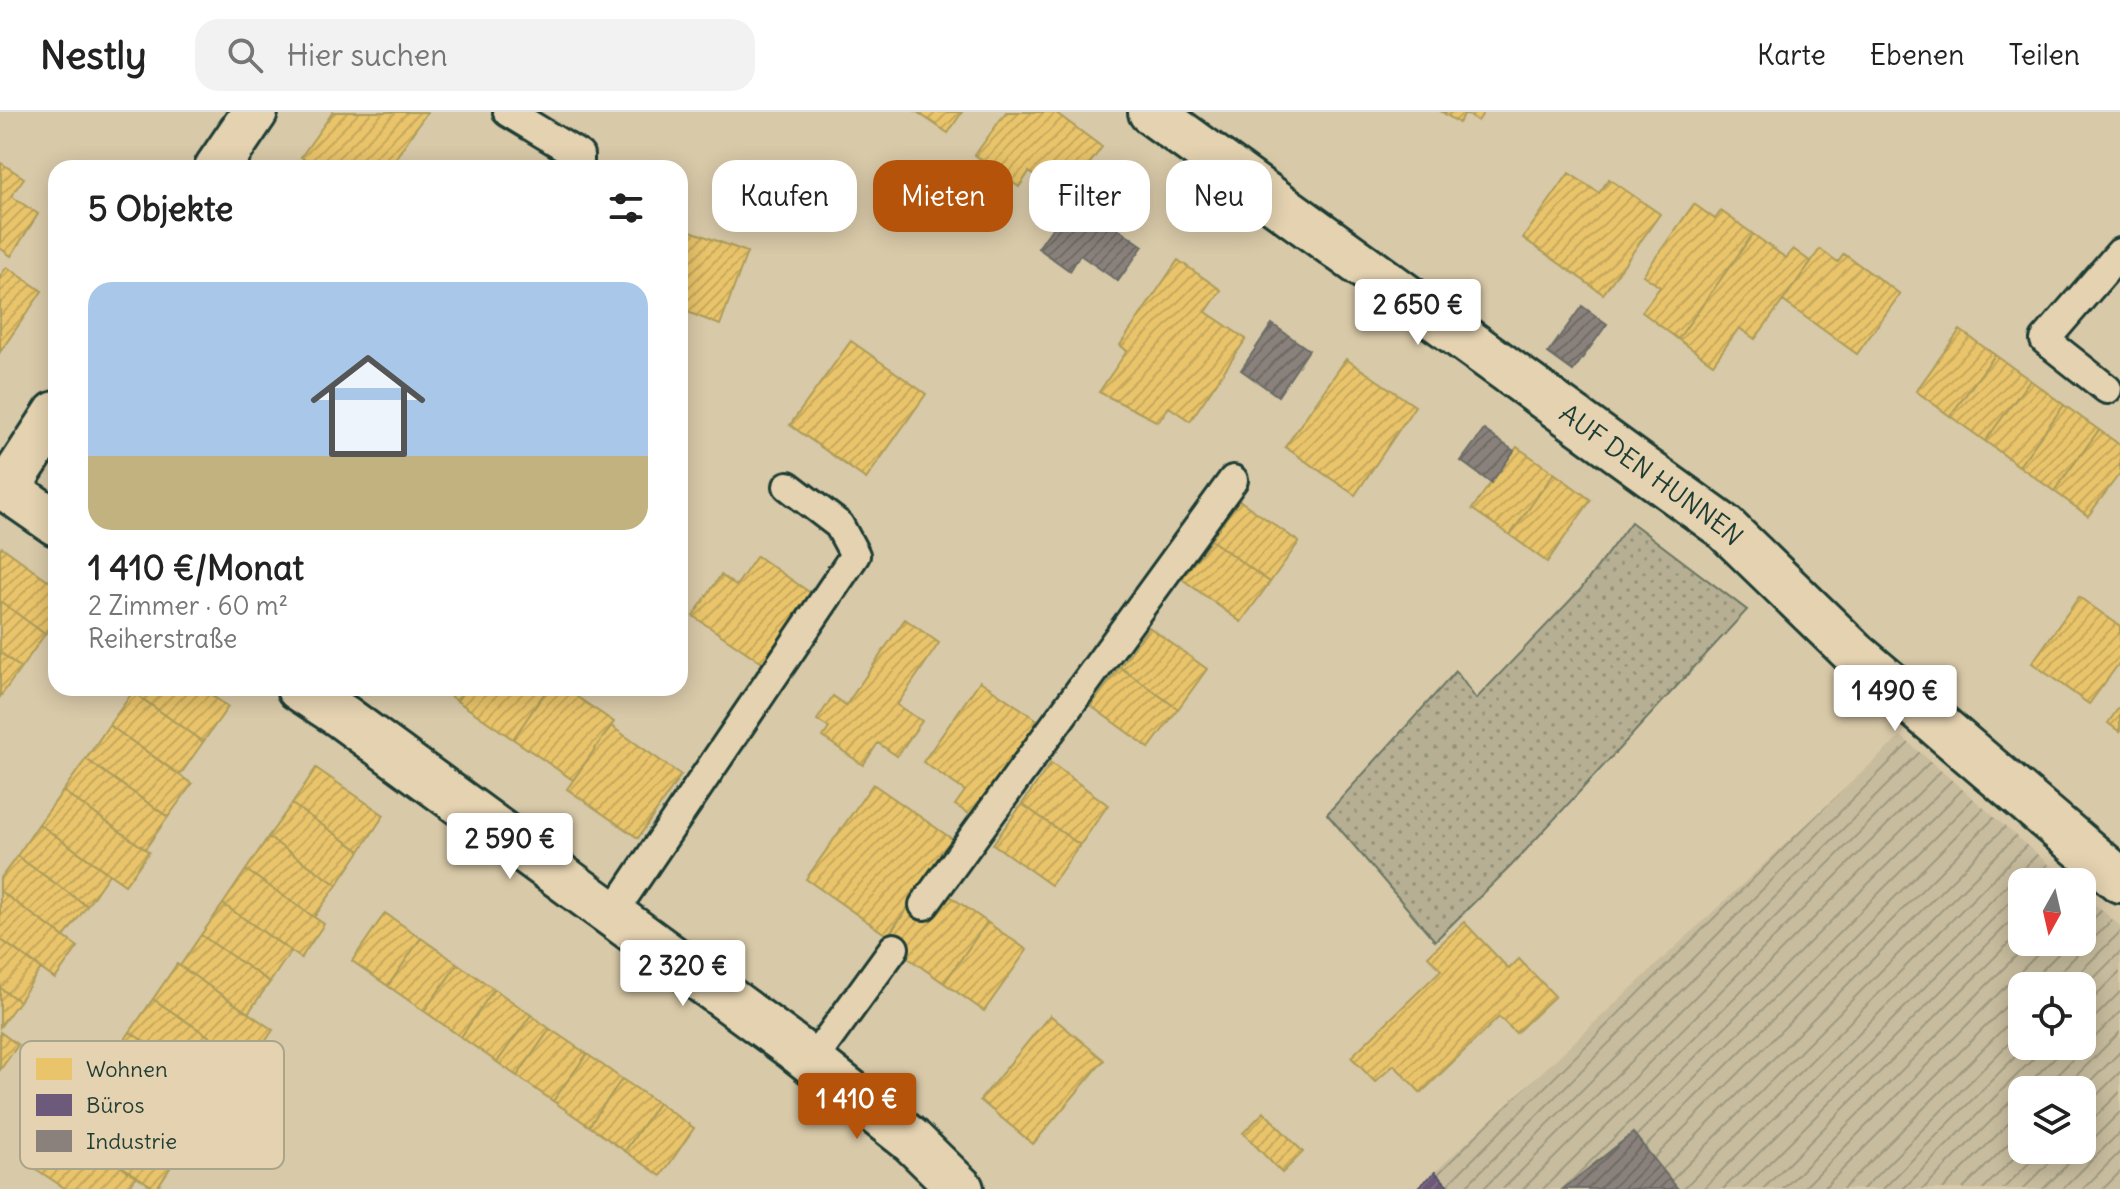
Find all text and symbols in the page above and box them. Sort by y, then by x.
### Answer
search box [195,19,755,91]
text: Nestly [40,32,147,79]
icon: search [223,33,267,77]
text: Hier suchen [287,36,448,74]
text: Karte [1757,37,1826,73]
text: Ebenen [1870,37,1964,73]
text: Teilen [2008,37,2080,73]
chip: Kaufen [712,160,857,232]
chip: Mieten [873,160,1013,232]
chip: Filter [1029,160,1150,232]
chip: Neu [1166,160,1272,232]
icon: filters [604,186,648,230]
text: 5 Objekte [88,187,233,230]
pin: 2 650 € [1344,279,1492,347]
text: 2 650 € [1373,288,1463,321]
icon: home [296,334,440,478]
street label: AUF DEN HUNNEN [1553,397,1750,552]
text: 1 410 €/Monat [88,546,304,589]
text: 2 Zimmer · 60 m² [88,589,288,622]
text: Reiherstraße [88,622,237,655]
pin: 1 490 € [1821,665,1969,733]
text: 1 490 € [1852,674,1938,707]
pin: 2 590 € [436,813,584,881]
text: 2 590 € [465,822,555,855]
north arrow [2008,868,2096,956]
map controls [2008,868,2096,1164]
pin: 2 320 € [609,940,757,1008]
text: 2 320 € [638,949,728,982]
button: locate [2008,972,2096,1060]
legend [20,1041,284,1169]
text: Wohnen [86,1055,168,1083]
pin: 1 410 € [783,1073,931,1141]
button: layers [2008,1076,2096,1164]
text: 1 410 € [816,1082,898,1115]
text: Büros [86,1091,144,1119]
text: Industrie [86,1127,177,1155]

